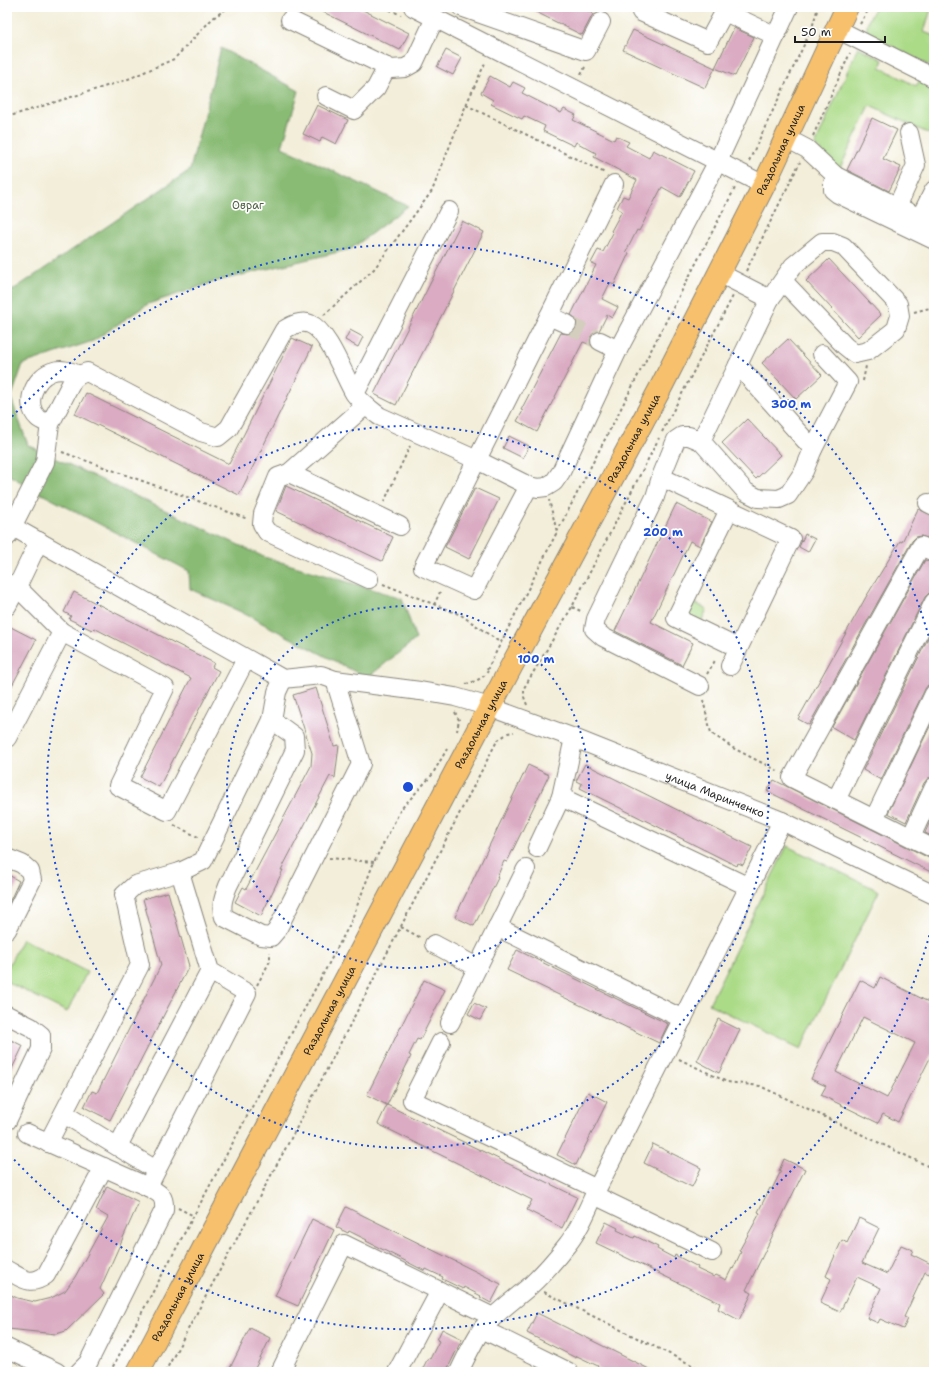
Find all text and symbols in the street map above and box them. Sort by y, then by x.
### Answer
scale bar [795,18,885,44]
text: 50 m [801,24,831,40]
street label: Раздольная улица [753,102,809,198]
park label: Овраг [232,198,264,213]
street label: Раздольная улица [604,391,664,486]
text: 300 m [771,396,811,412]
text: 200 m [643,524,683,540]
text: 100 m [518,651,555,667]
street label: Раздольная улица [451,677,511,772]
street label: улица Маринченко [663,768,767,821]
centre of rings [401,780,415,794]
street label: Раздольная улица [300,963,360,1058]
street label: Раздольная улица [148,1250,208,1344]

